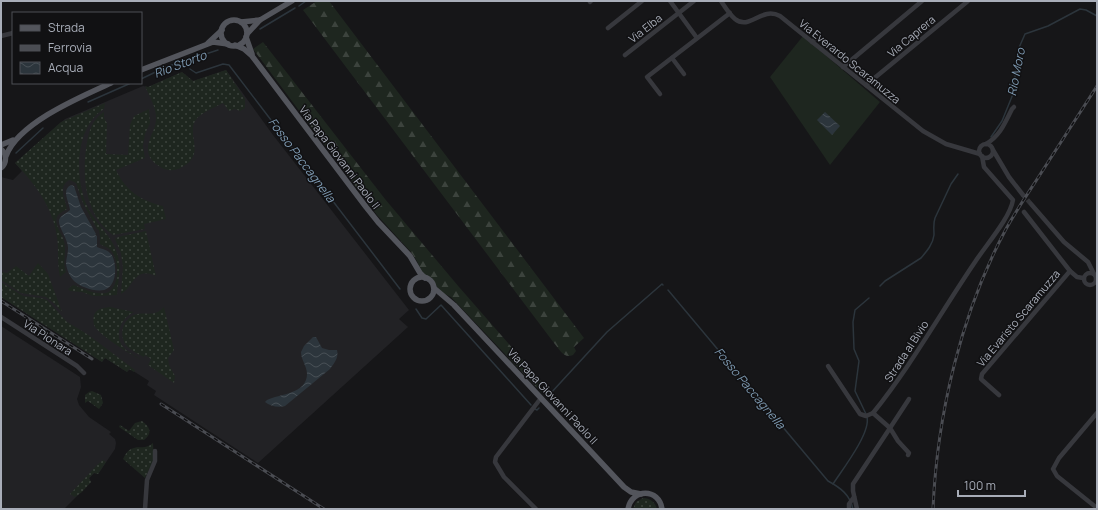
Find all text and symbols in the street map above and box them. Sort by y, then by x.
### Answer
street label: Via Elba [625,10,665,46]
legend [12,12,142,84]
street label: Via Caprera [884,12,938,60]
street label: Via Everardo Scaramuzza [796,15,904,107]
text: Strada [48,19,85,36]
text: Ferrovia [48,39,92,56]
water label: Rio Storto [151,46,210,82]
water label: Rio Moro [1003,46,1029,97]
text: Acqua [48,59,83,76]
street label: Via Papa Giovanni Paolo II [296,102,384,212]
water label: Fosso Paccagnella [265,114,340,207]
street label: Via Evaristo Scaramuzza [973,266,1063,370]
street label: Via Pionara [21,316,75,358]
street label: Strada al Bivio [880,317,932,385]
water label: Fosso Paccagnella [711,344,790,433]
street label: Via Papa Giovanni Paolo II [505,345,601,447]
scale bar [958,472,1025,498]
text: 100 m [964,477,996,494]

